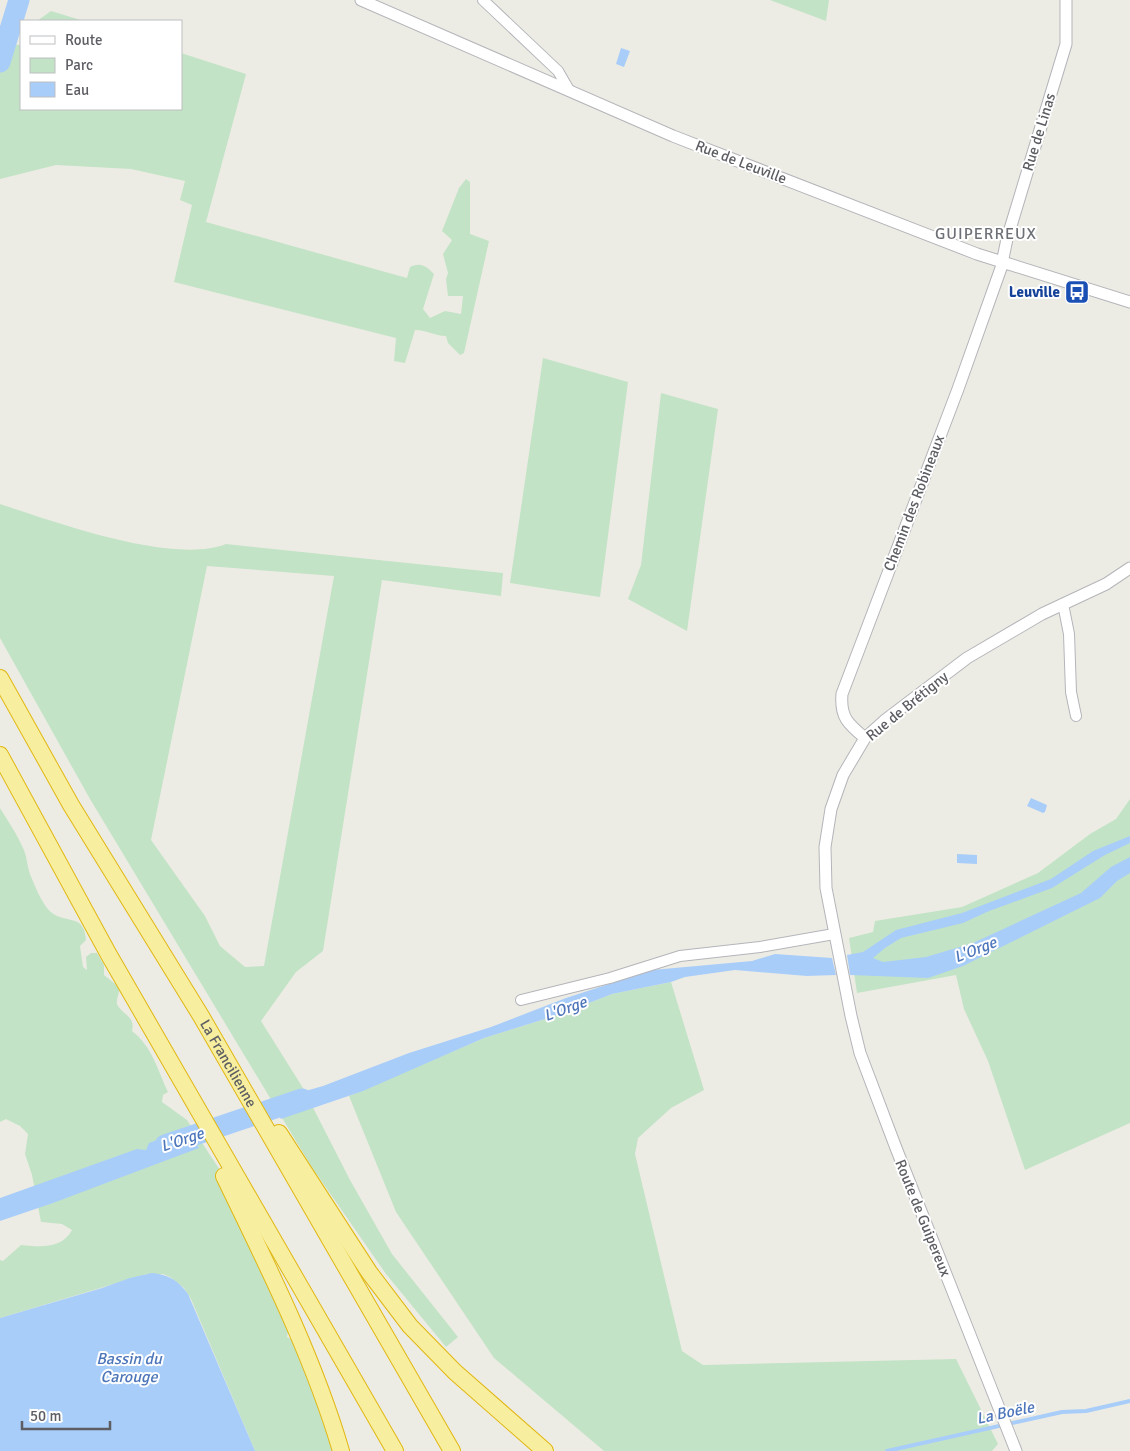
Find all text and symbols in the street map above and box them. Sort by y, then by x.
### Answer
legend [20,20,182,110]
text: Route [65,31,102,49]
text: Parc [65,56,93,74]
text: Eau [65,81,89,99]
street label: Rue de Linas [1019,91,1059,173]
street label: Rue de Leuville [693,136,789,188]
district label: GUIPERREUX [935,224,1037,244]
bus stop icon: Leuville [1064,279,1090,305]
place label: Leuville [1009,283,1060,301]
street label: Chemin des Robineaux [880,432,948,574]
street label: Rue de Brétigny [862,667,952,745]
water label: L'Orge [951,932,1001,967]
water label: L'Orge [541,992,590,1026]
street label: La Francilienne [196,1016,261,1110]
water label: L'Orge [158,1123,207,1157]
street label: Route de Guipereux [891,1157,955,1279]
water label: Bassin du Carouge [96,1349,163,1387]
water label: La Boële [975,1397,1037,1429]
scale bar [22,1398,110,1430]
text: 50 m [30,1407,61,1425]

